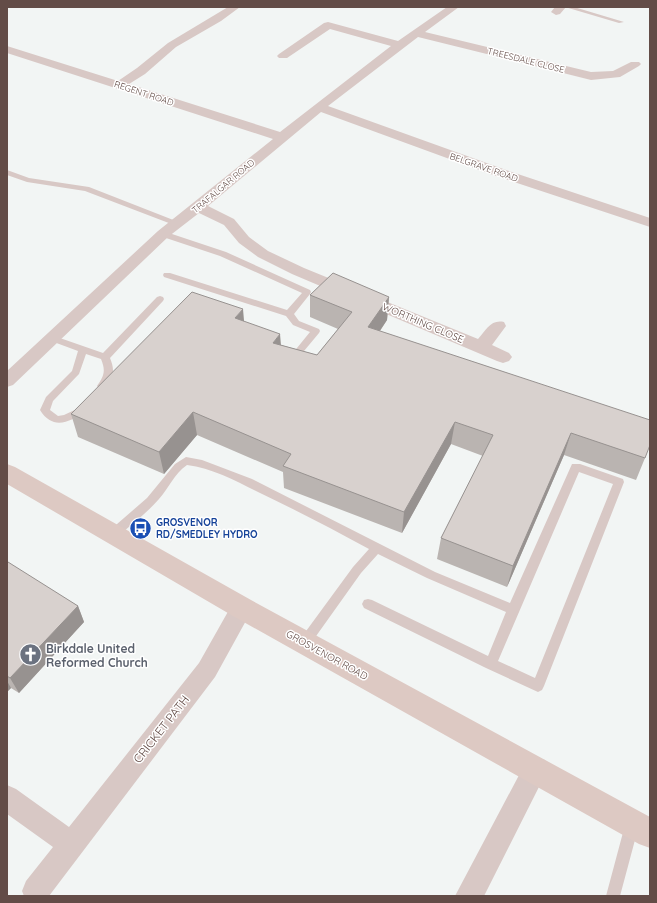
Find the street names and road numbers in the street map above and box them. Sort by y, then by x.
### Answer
street label: TREESDALE CLOSE [486,45,566,75]
street label: REGENT ROAD [113,78,176,108]
street label: BELGRAVE ROAD [448,150,520,184]
street label: TRAFALGAR ROAD [189,156,257,215]
street label: WORTHING CLOSE [380,300,466,346]
street label: GROSVENOR ROAD [284,627,370,683]
street label: CRICKET PATH [130,692,192,766]

